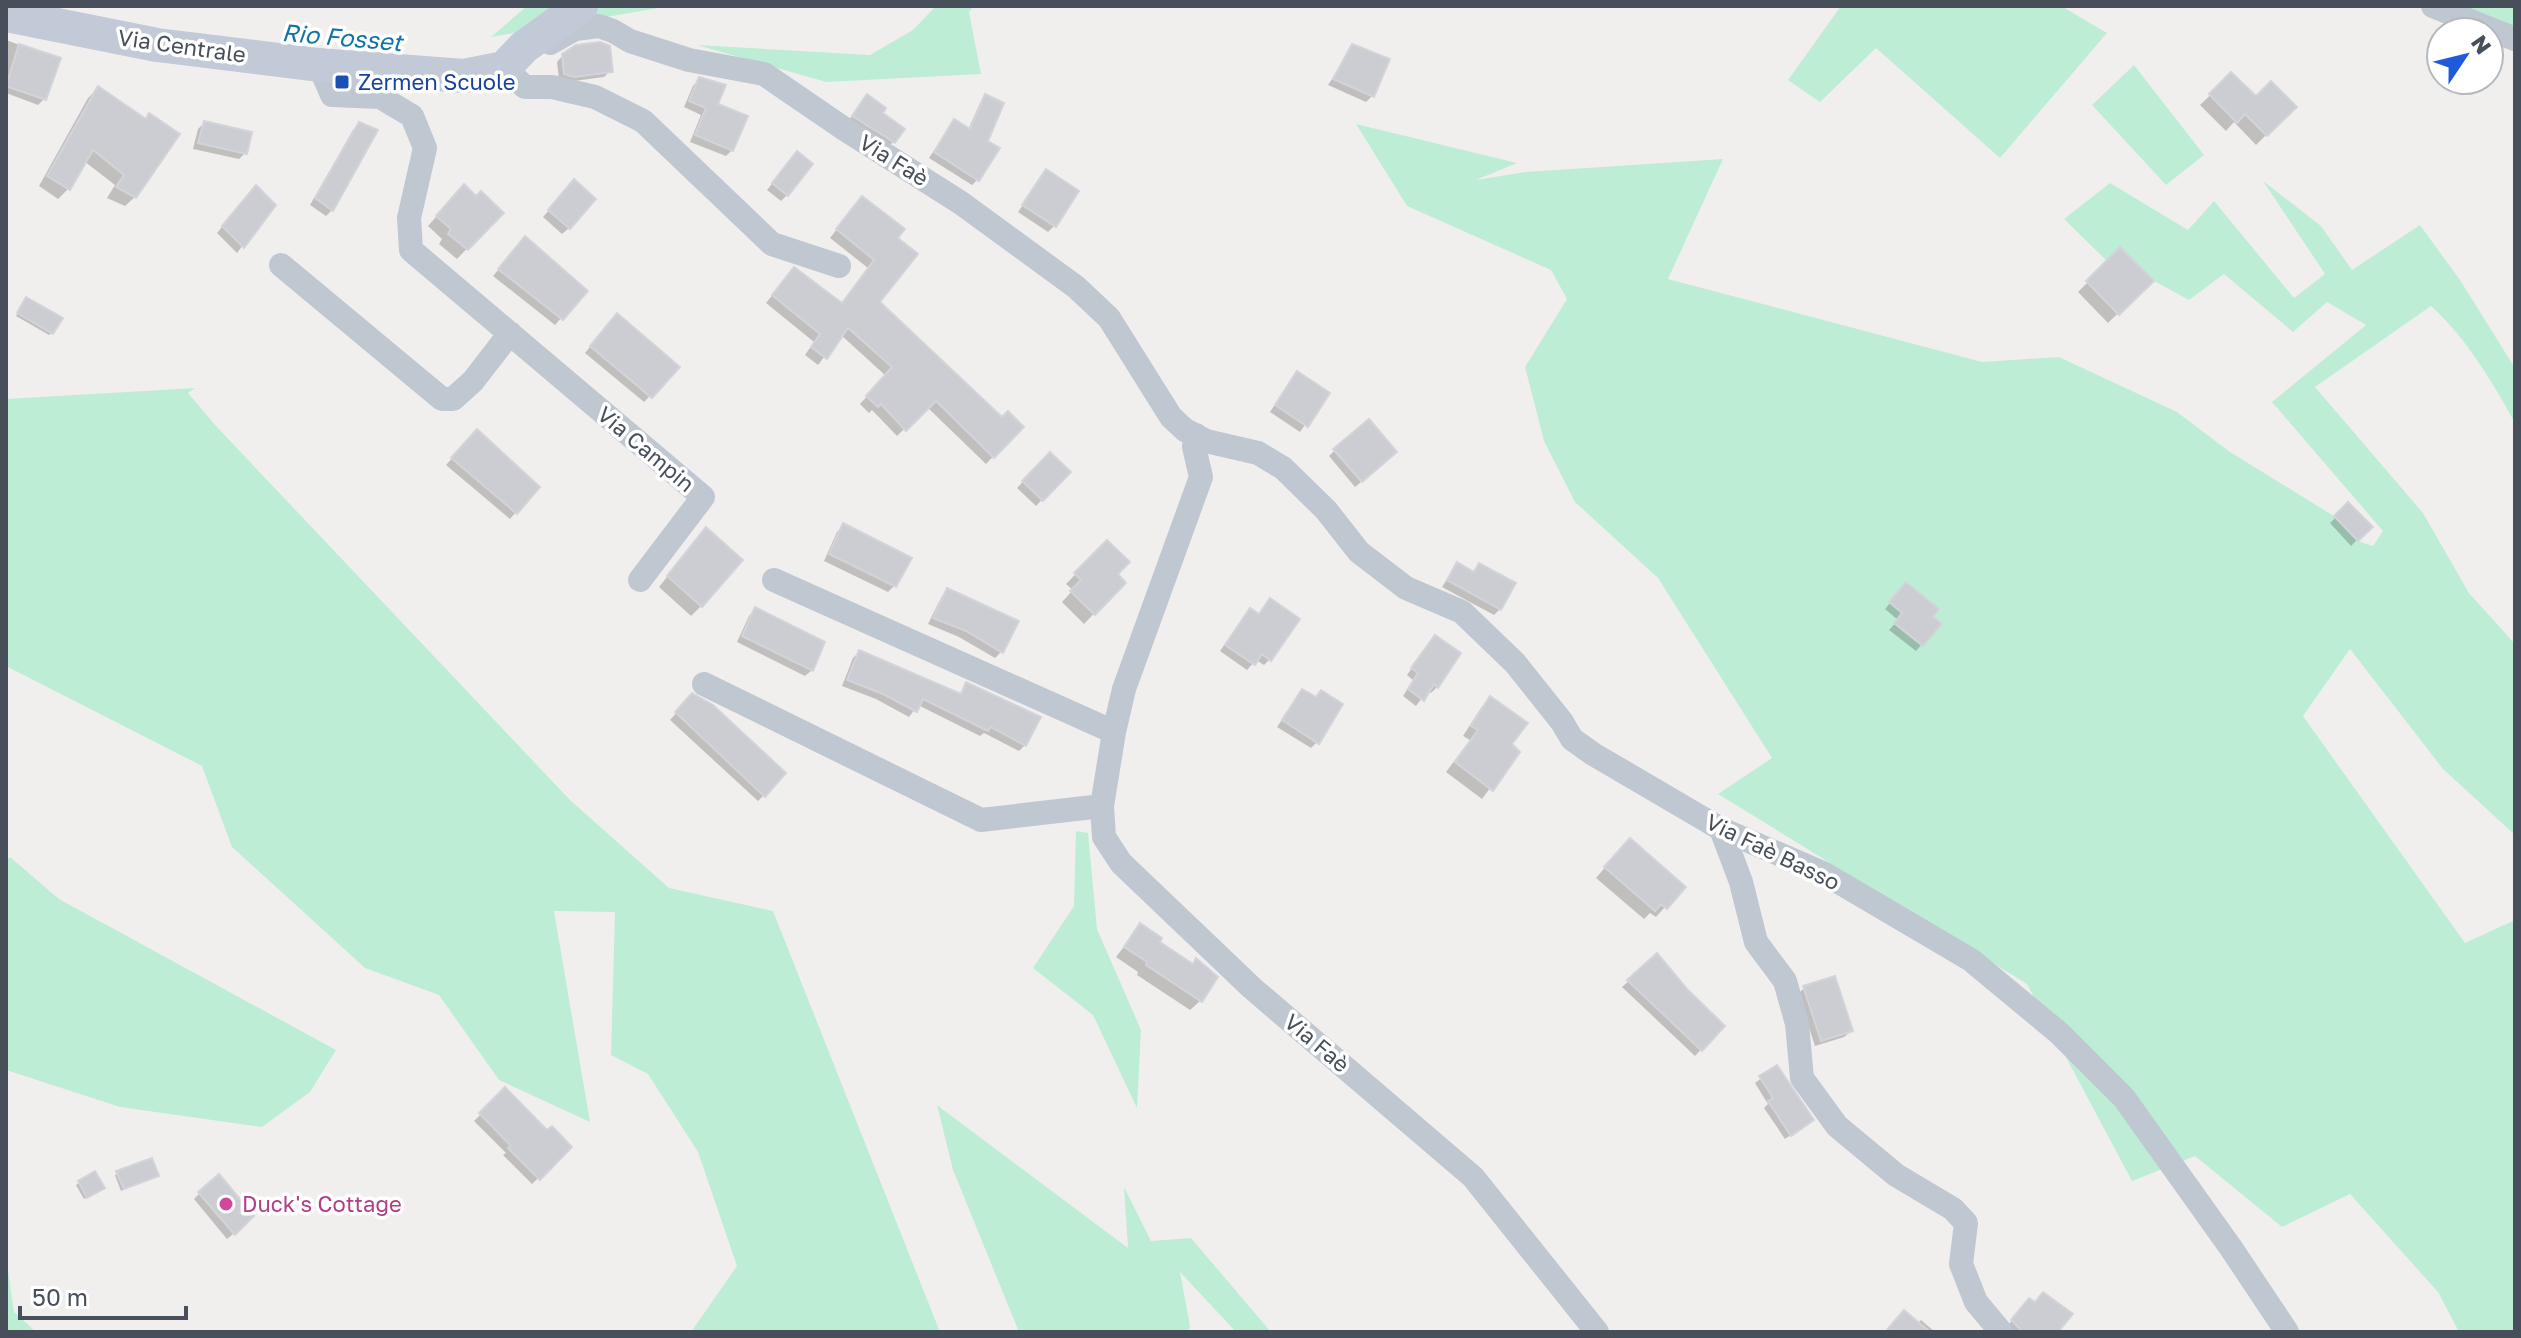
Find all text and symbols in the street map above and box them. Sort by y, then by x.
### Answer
north arrow [2425,16,2505,96]
water label: Rio Fosset [281,17,406,56]
street label: Via Centrale [116,23,248,68]
text: N [2466,30,2498,59]
place label: Zermen Scuole [358,68,516,95]
marker: Zermen Scuole [333,73,351,91]
street label: Via Faè [855,128,934,191]
street label: Via Campin [592,400,700,497]
street label: Via Faè Basso [1702,808,1845,896]
street label: Via Faè [1279,1008,1355,1078]
place label: Duck's Cottage [242,1190,402,1217]
marker: Duck's Cottage [217,1195,235,1213]
scale bar [20,1270,186,1320]
text: 50 m [32,1282,88,1311]

